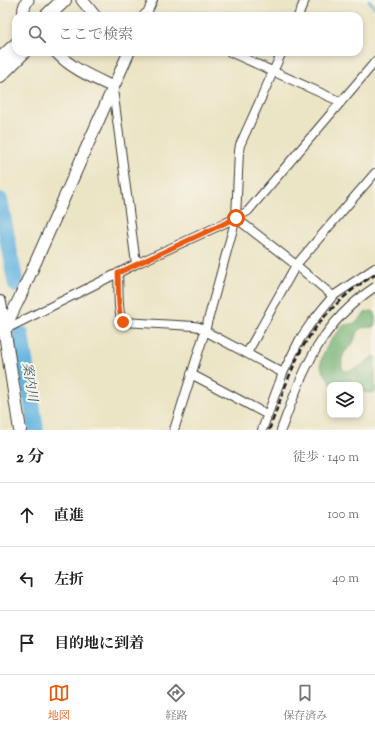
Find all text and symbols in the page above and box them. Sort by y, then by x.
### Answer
search box [12,12,363,56]
icon: search [26,23,48,45]
text: ここで検索 [58,25,133,46]
route start [227,209,245,227]
route end [114,313,132,331]
water label: 案内川 [17,361,41,405]
map controls [327,382,363,418]
button: layers [327,382,363,418]
text: 2 分 [16,446,45,470]
text: 徒歩 · 140 m [293,449,359,467]
icon: ahead [16,504,38,526]
text: 直進 [54,506,84,527]
text: 100 m [327,506,359,524]
icon: left [16,568,38,590]
text: 左折 [54,570,84,591]
text: 40 m [332,570,359,588]
icon: arrive [16,632,38,654]
text: 目的地に到着 [54,634,144,655]
tab: 地図 [48,682,70,724]
tab: 経路 [165,682,187,724]
tab: 保存済み [283,682,327,724]

